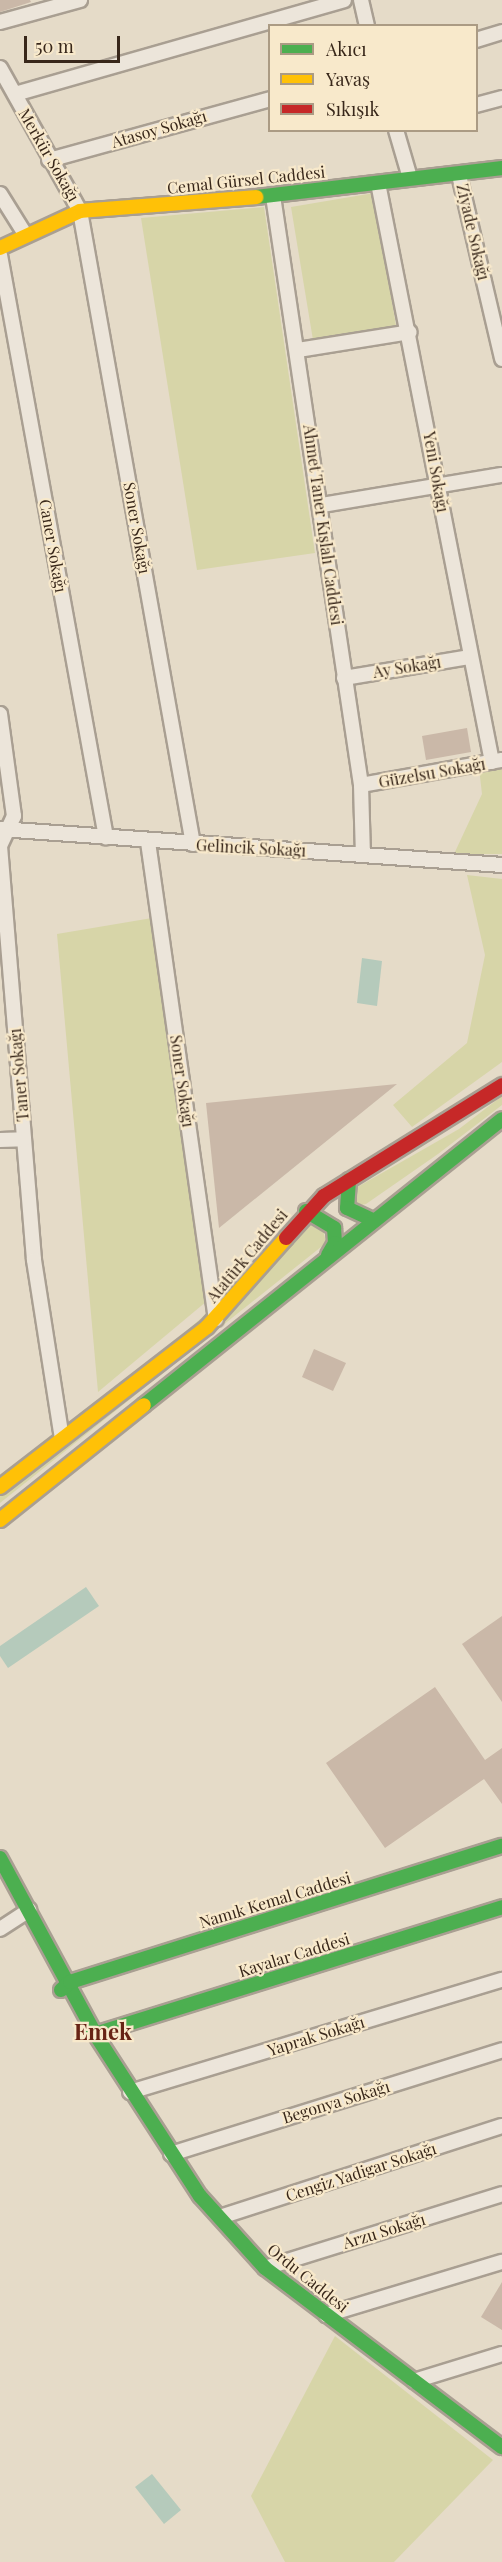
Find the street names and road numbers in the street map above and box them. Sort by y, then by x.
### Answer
street label: Merkür Sokağı [15,105,83,205]
street label: Atasoy Sokağı [109,106,209,152]
street label: Cemal Gürsel Caddesi [166,162,326,198]
street label: Ziyade Sokağı [453,182,493,282]
street label: Ahmet Taner Kışlalı Caddesi [299,423,347,627]
street label: Yeni Sokağı [419,430,453,514]
street label: Soner Sokağı [119,480,155,576]
street label: Caner Sokağı [35,498,71,594]
street label: Ay Sokağı [371,652,443,682]
street label: Güzelsu Sokağı [377,754,487,792]
street label: Gelincik Sokağı [195,836,307,860]
street label: Taner Sokağı [5,1028,33,1122]
street label: Soner Sokağı [166,1034,198,1128]
street label: Atatürk Caddesi [202,1205,292,1307]
street label: Namık Kemal Caddesi [197,1868,353,1932]
street label: Kayalar Caddesi [236,1929,352,1981]
street label: Yaprak Sokağı [265,2012,367,2060]
street label: Begonya Sokağı [280,2077,392,2127]
street label: Cengiz Yadigar Sokağı [283,2138,439,2206]
street label: Arzu Sokağı [341,2209,427,2253]
street label: Ordu Caddesi [264,2239,352,2317]

